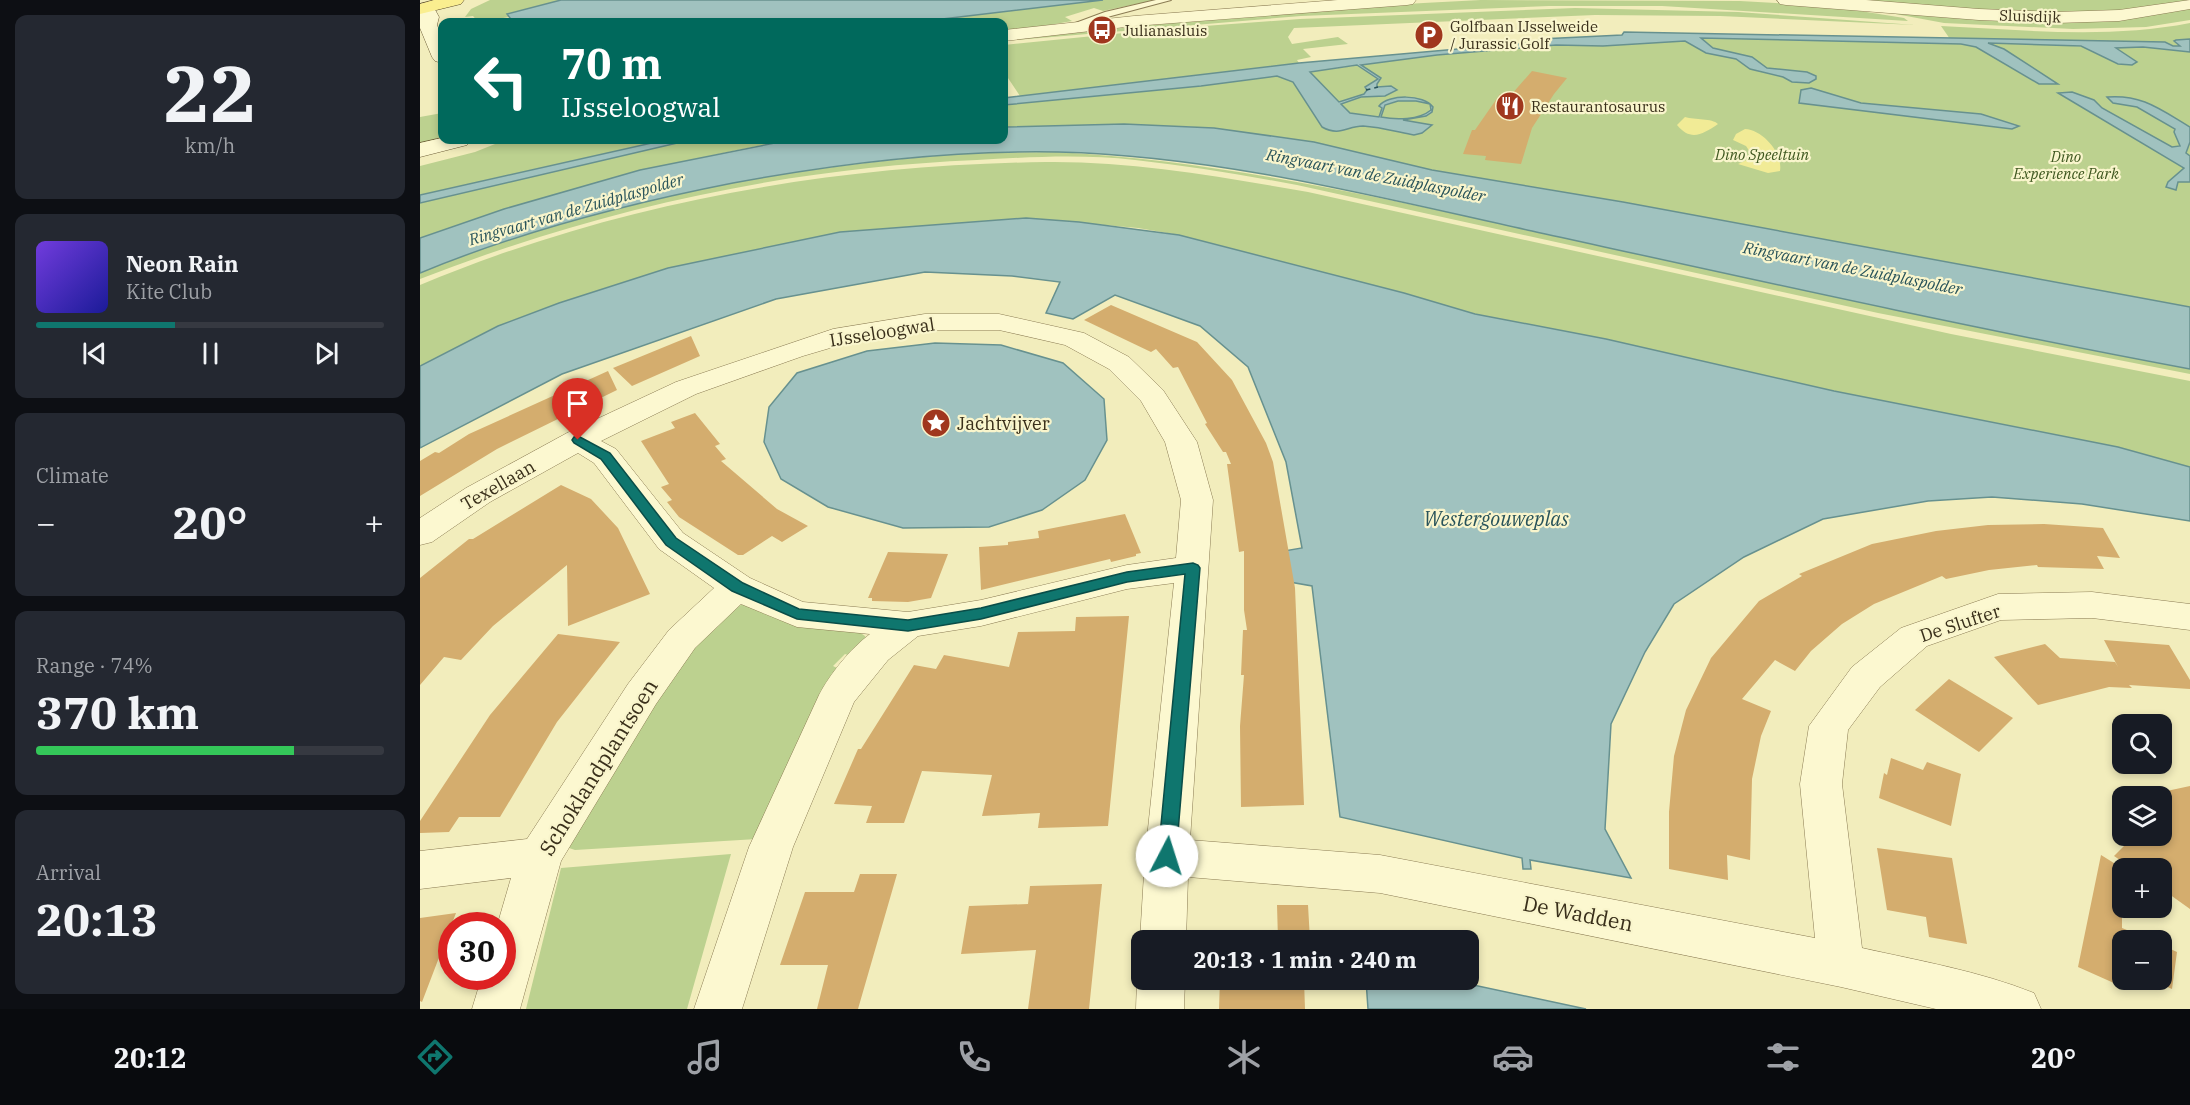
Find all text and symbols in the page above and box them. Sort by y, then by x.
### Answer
street label: Sluisdijk [1999,5,2061,27]
bus stop icon: Julianasluis [1086,14,1118,46]
place label: Golfbaan IJsselweide / Jurassic Golf [1450,17,1598,53]
parking icon: Golfbaan IJsselweide / Jurassic Golf [1413,19,1445,51]
place label: Julianasluis [1123,21,1207,40]
text: 70 m [561,36,662,91]
text: 22 [163,42,257,143]
icon: left [462,42,540,120]
text: IJsseloogwal [561,89,720,124]
restaurant icon: Restaurantosaurus [1494,90,1526,122]
place label: Restaurantosaurus [1531,97,1665,116]
text: km/h [185,132,235,159]
water label: Ringvaart van de Zuidplaspolder [1264,144,1488,206]
park label: Dino Speeltuin [1714,145,1810,164]
park label: Dino Experience Park [2012,147,2119,183]
water label: Ringvaart van de Zuidplaspolder [465,168,687,250]
water label: Ringvaart van de Zuidplaspolder [1741,237,1965,299]
text: Neon Rain [126,249,239,278]
text: Kite Club [126,278,212,305]
street label: IJsseloogwal [828,312,936,352]
icon: previous [78,337,111,370]
icon: pause [194,337,227,370]
icon: next [310,337,343,370]
pin [552,378,603,440]
icon: arrive [561,387,594,420]
place icon: Jachtvijver [920,407,952,439]
place label: Jachtvijver [957,412,1050,435]
street label: Texellaan [457,455,539,515]
text: Climate [36,462,109,489]
text: 20° [172,493,248,551]
text: − [36,501,56,544]
text: + [364,501,384,544]
water label: Westergouweplas [1423,505,1569,532]
street label: De Slufter [1917,599,2003,647]
text: Range · 74% [36,652,153,679]
street label: Schoklandplantsoen [532,674,664,860]
text: 370 km [36,683,199,741]
map controls [2112,714,2172,990]
button: search [2112,714,2172,774]
button: layers [2112,786,2172,846]
position arrow [1135,824,1199,888]
button: + [2112,858,2172,918]
text: Arrival [36,859,101,886]
street label: De Wadden [1521,889,1635,937]
text: 20:13 [36,890,158,948]
speed limit sign: 30 [438,912,516,990]
button: − [2112,930,2172,990]
text: 20:13 · 1 min · 240 m [1193,945,1417,974]
icon: directions [414,1036,456,1078]
icon: music [684,1036,726,1078]
icon: phone [953,1036,995,1078]
icon: climate [1223,1036,1265,1078]
icon: car [1492,1036,1534,1078]
icon: filters [1762,1036,1804,1078]
text: 20:12 [114,1040,187,1075]
text: 20° [2031,1040,2076,1075]

